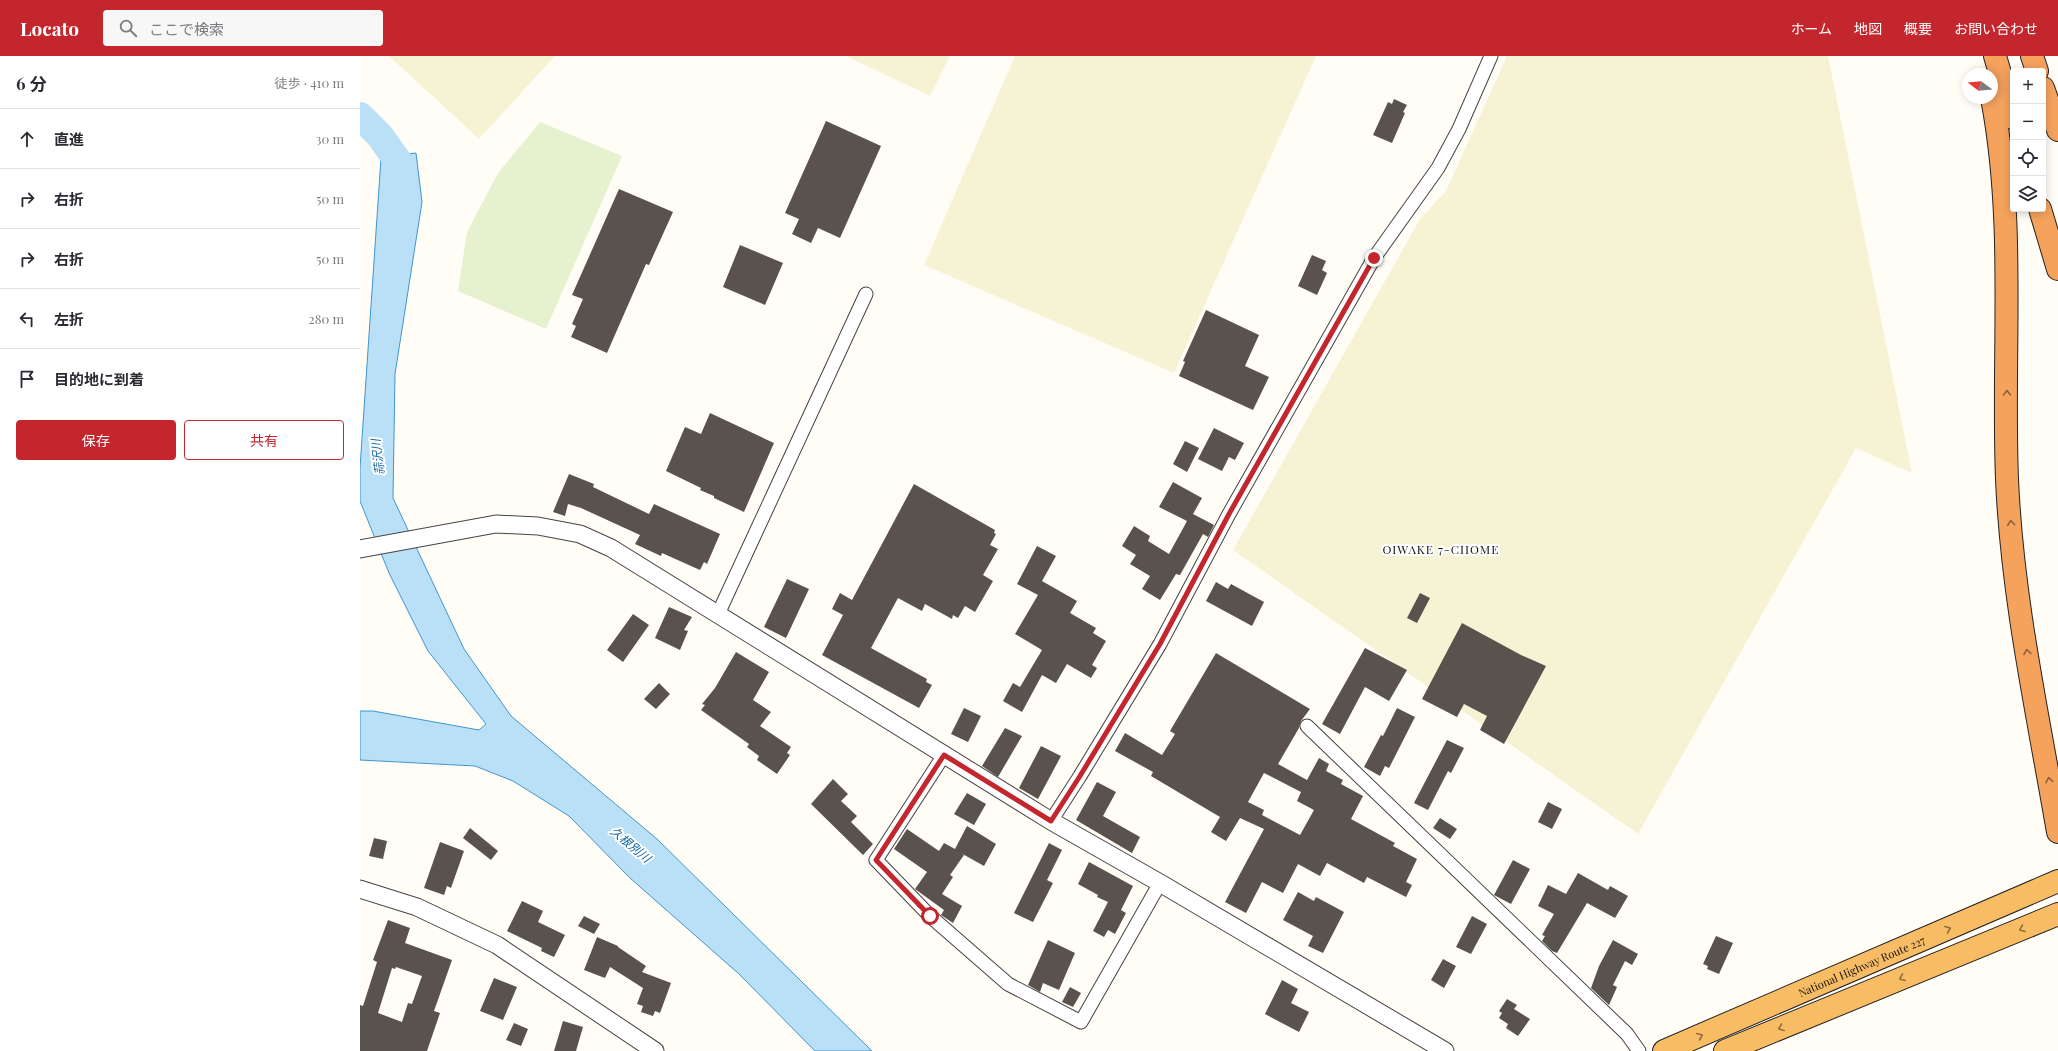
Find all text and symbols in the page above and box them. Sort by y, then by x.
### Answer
search box [103,10,383,46]
text: Locato [20,15,79,41]
icon: search [117,17,139,39]
text: ここで検索 [149,19,224,39]
text: ホーム [1790,19,1832,38]
text: 地図 [1854,19,1882,38]
text: 概要 [1904,19,1932,38]
text: お問い合わせ [1954,19,2038,38]
north arrow [1962,68,1998,104]
map controls [2010,68,2046,212]
button: + [2010,68,2046,104]
text: 6 分 [16,72,47,94]
text: 徒歩 · 410 m [275,74,344,91]
button: − [2010,104,2046,140]
icon: ahead [16,128,38,150]
text: 直進 [54,129,84,149]
text: 30 m [316,130,344,147]
button: locate [2010,140,2046,176]
button: layers [2010,176,2046,212]
icon: right [16,188,38,210]
text: 右折 [54,189,84,209]
text: 50 m [316,190,344,207]
icon: right [16,248,38,270]
text: 右折 [54,249,84,269]
route end [1365,249,1383,267]
text: 50 m [316,250,344,267]
icon: left [16,308,38,330]
text: 左折 [54,309,84,329]
text: 280 m [308,310,344,327]
icon: arrive [16,368,38,390]
text: 目的地に到着 [54,369,144,389]
one-way arrow [2003,390,2011,396]
button: 保存 [16,420,176,460]
button: 共有 [184,420,344,460]
water label: 蒜沢川 [367,436,387,476]
one-way arrow [2007,520,2016,526]
district label: OIWAKE 7-CHOME [1382,541,1500,557]
one-way arrow [2023,649,2032,655]
one-way arrow [2045,777,2054,783]
water label: 久根別川 [607,822,656,867]
route start [921,907,939,925]
one-way arrow [2018,924,2026,932]
one-way arrow [1944,925,1951,933]
street label: National Highway Route 227 [1796,932,1928,1000]
one-way arrow [1898,974,1905,982]
one-way arrow [1778,1023,1785,1031]
one-way arrow [1696,1032,1703,1040]

